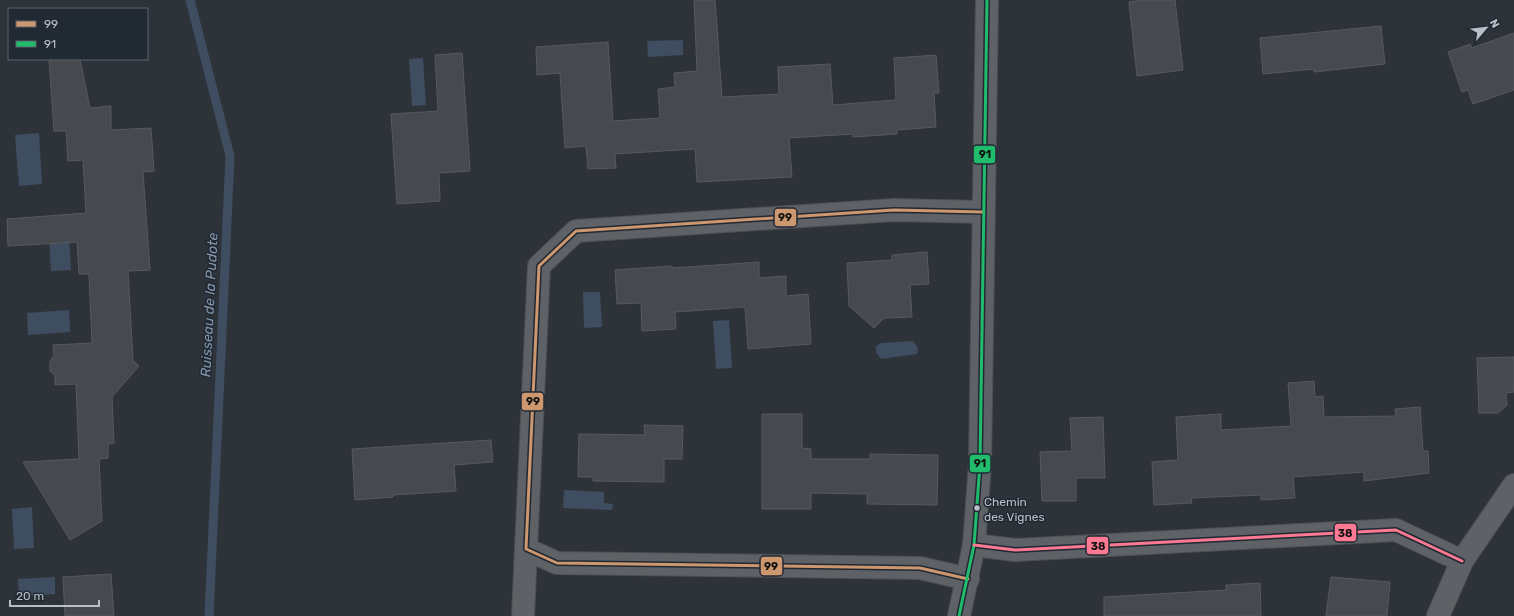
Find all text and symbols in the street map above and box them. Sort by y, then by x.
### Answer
legend [8,8,148,60]
north arrow [1466,8,1506,48]
text: 99 [44,17,58,31]
text: N [1487,17,1502,30]
text: 91 [44,37,56,51]
line badge: 91 [973,145,996,164]
text: 91 [979,148,991,161]
line badge: 99 [774,208,797,227]
text: 99 [778,211,792,224]
water label: Ruisseau de la Pudote [197,232,222,378]
line badge: 99 [521,392,544,411]
text: 99 [526,395,540,408]
line badge: 91 [969,454,991,473]
text: 91 [974,457,986,470]
place label: Chemin des Vignes [984,495,1045,524]
marker: Chemin des Vignes [972,503,982,513]
line badge: 38 [1334,523,1357,542]
text: 38 [1338,527,1352,540]
line badge: 38 [1086,536,1109,555]
text: 38 [1091,540,1105,553]
line badge: 99 [760,556,783,576]
text: 99 [764,560,778,573]
scale bar [10,582,99,608]
text: 20 m [16,589,44,603]

